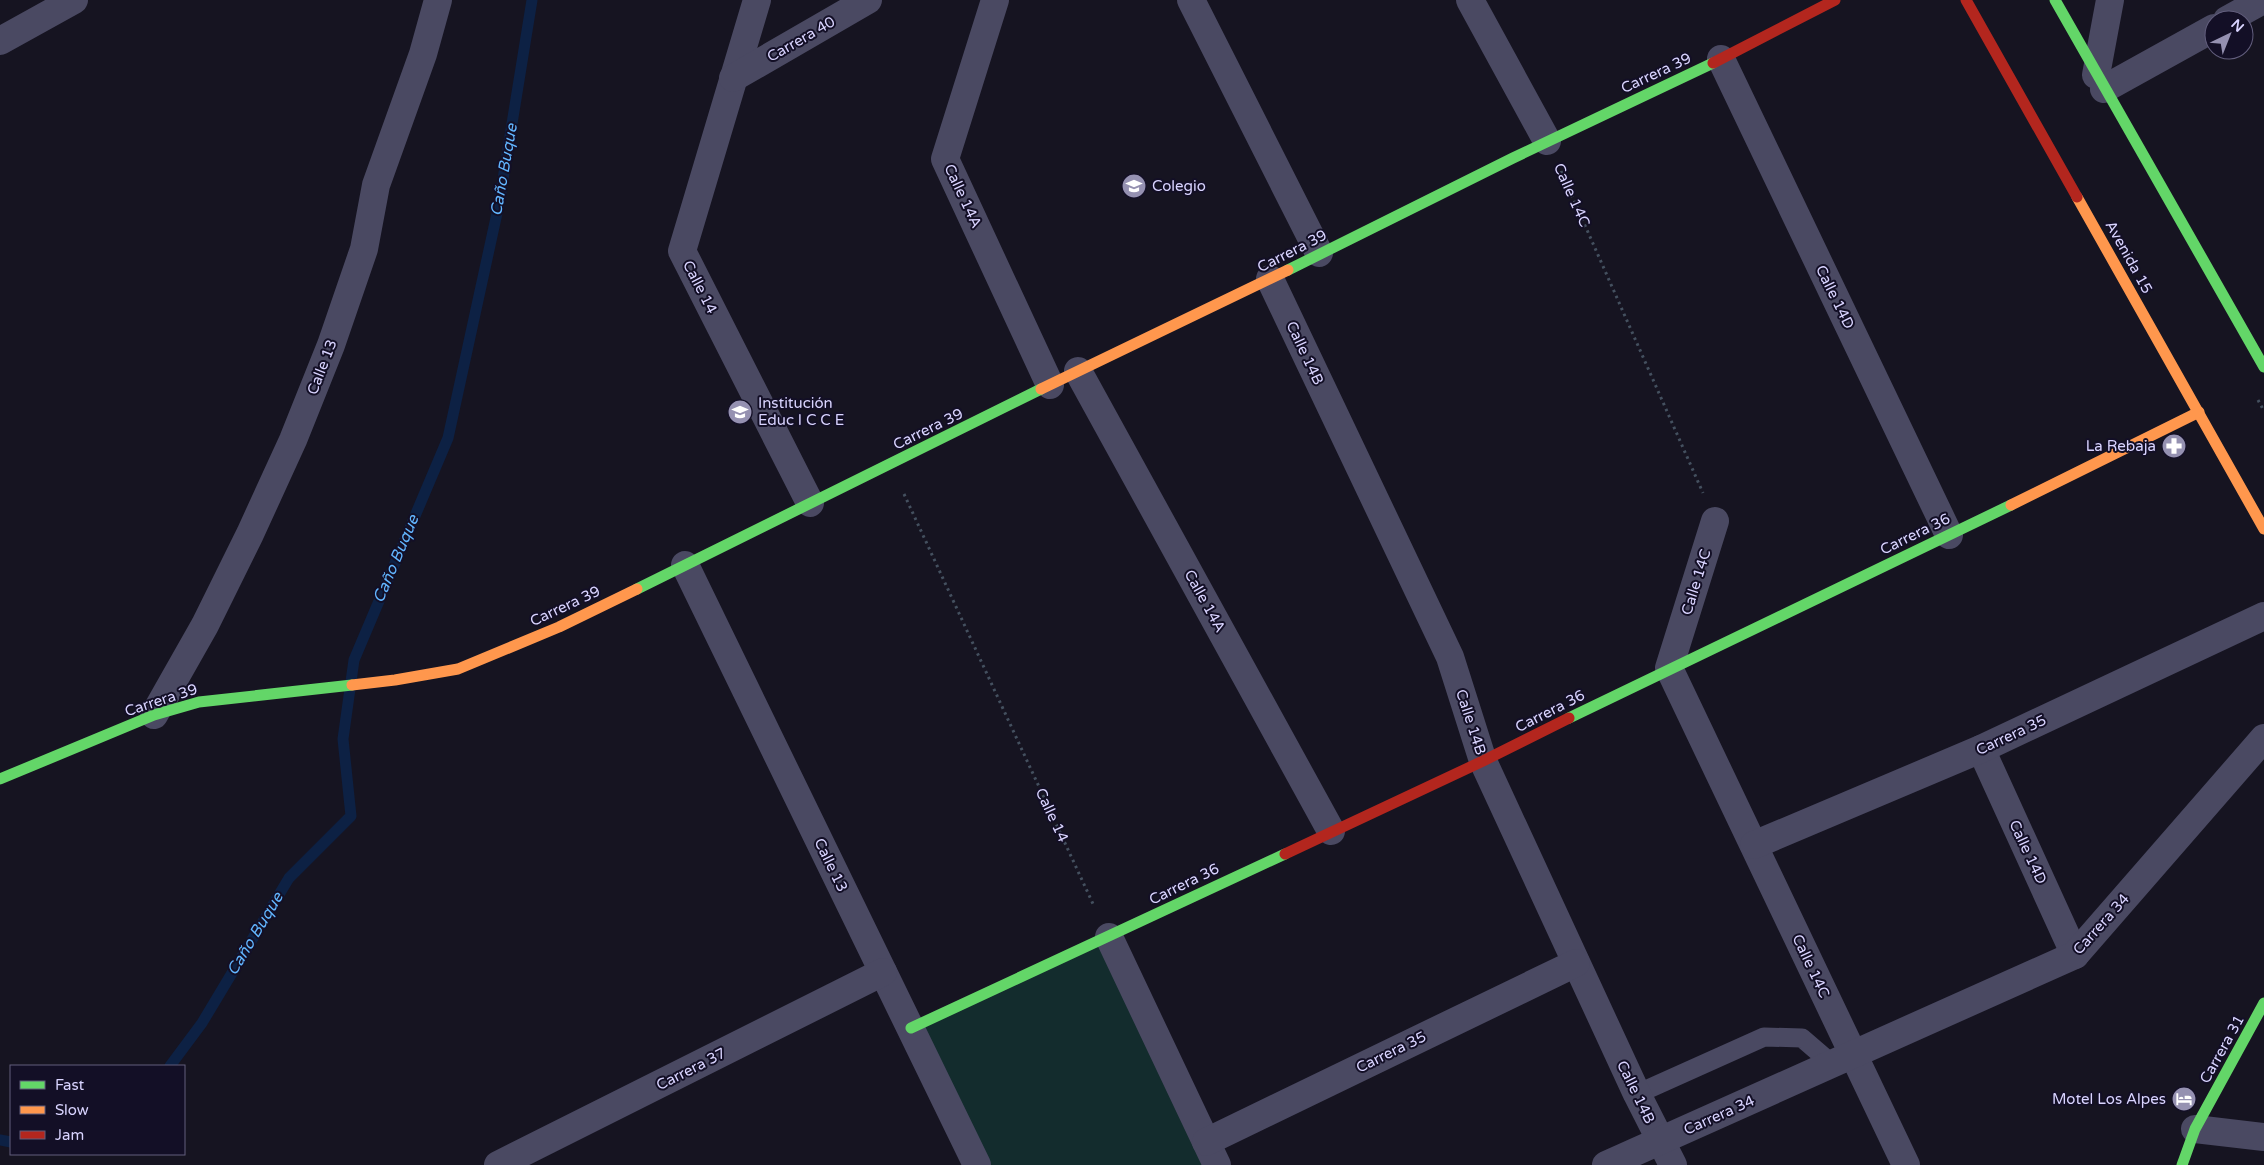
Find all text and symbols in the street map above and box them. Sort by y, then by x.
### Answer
north arrow [2204,10,2254,60]
street label: Carrera 40 [764,12,838,66]
text: N [2228,16,2247,36]
street label: Carrera 39 [1618,49,1694,97]
water label: Caño Buque [486,121,522,218]
street label: Calle 14C [1550,160,1594,230]
street label: Calle 14A [940,161,986,231]
school or university icon: Colegio [1121,173,1147,199]
place label: Colegio [1152,177,1206,195]
street label: Avenida 15 [2102,217,2156,297]
street label: Carrera 39 [1254,226,1330,276]
street label: Calle 14 [679,257,721,317]
street label: Calle 14D [1812,262,1858,332]
street label: Calle 14B [1282,318,1328,388]
street label: Calle 13 [303,337,341,397]
place label: Institución Educ I C C E [758,394,844,429]
school or university icon: Institución Educ I C C E [727,399,753,425]
street label: Carrera 39 [890,404,966,454]
pharmacy icon: La Rebaja [2161,433,2187,459]
place label: La Rebaja [2086,437,2156,455]
street label: Carrera 36 [1877,509,1953,559]
water label: Caño Buque [369,511,424,606]
street label: Calle 14C [1677,547,1715,617]
street label: Calle 14A [1180,567,1230,635]
street label: Carrera 39 [527,582,603,630]
street label: Carrera 39 [122,680,200,720]
street label: Carrera 36 [1512,686,1588,736]
street label: Calle 14B [1452,687,1490,757]
street label: Carrera 35 [1973,711,2049,759]
street label: Calle 14 [1032,785,1072,845]
street label: Calle 14D [2005,817,2051,887]
street label: Calle 13 [810,835,852,895]
street label: Carrera 36 [1146,859,1222,909]
water label: Caño Buque [222,888,288,979]
street label: Carrera 34 [2069,890,2133,958]
street label: Calle 14C [1788,931,1834,1001]
street label: Carrera 31 [2196,1012,2248,1086]
street label: Carrera 35 [1353,1027,1429,1077]
street label: Carrera 37 [653,1044,729,1094]
street label: Calle 14B [1613,1058,1659,1126]
legend [10,1065,185,1155]
text: Fast [55,1076,85,1094]
hotel icon: Motel Los Alpes [2171,1086,2197,1112]
place label: Motel Los Alpes [2052,1090,2166,1108]
street label: Carrera 34 [1681,1091,1757,1139]
text: Slow [55,1101,89,1119]
text: Jam [55,1126,84,1144]

